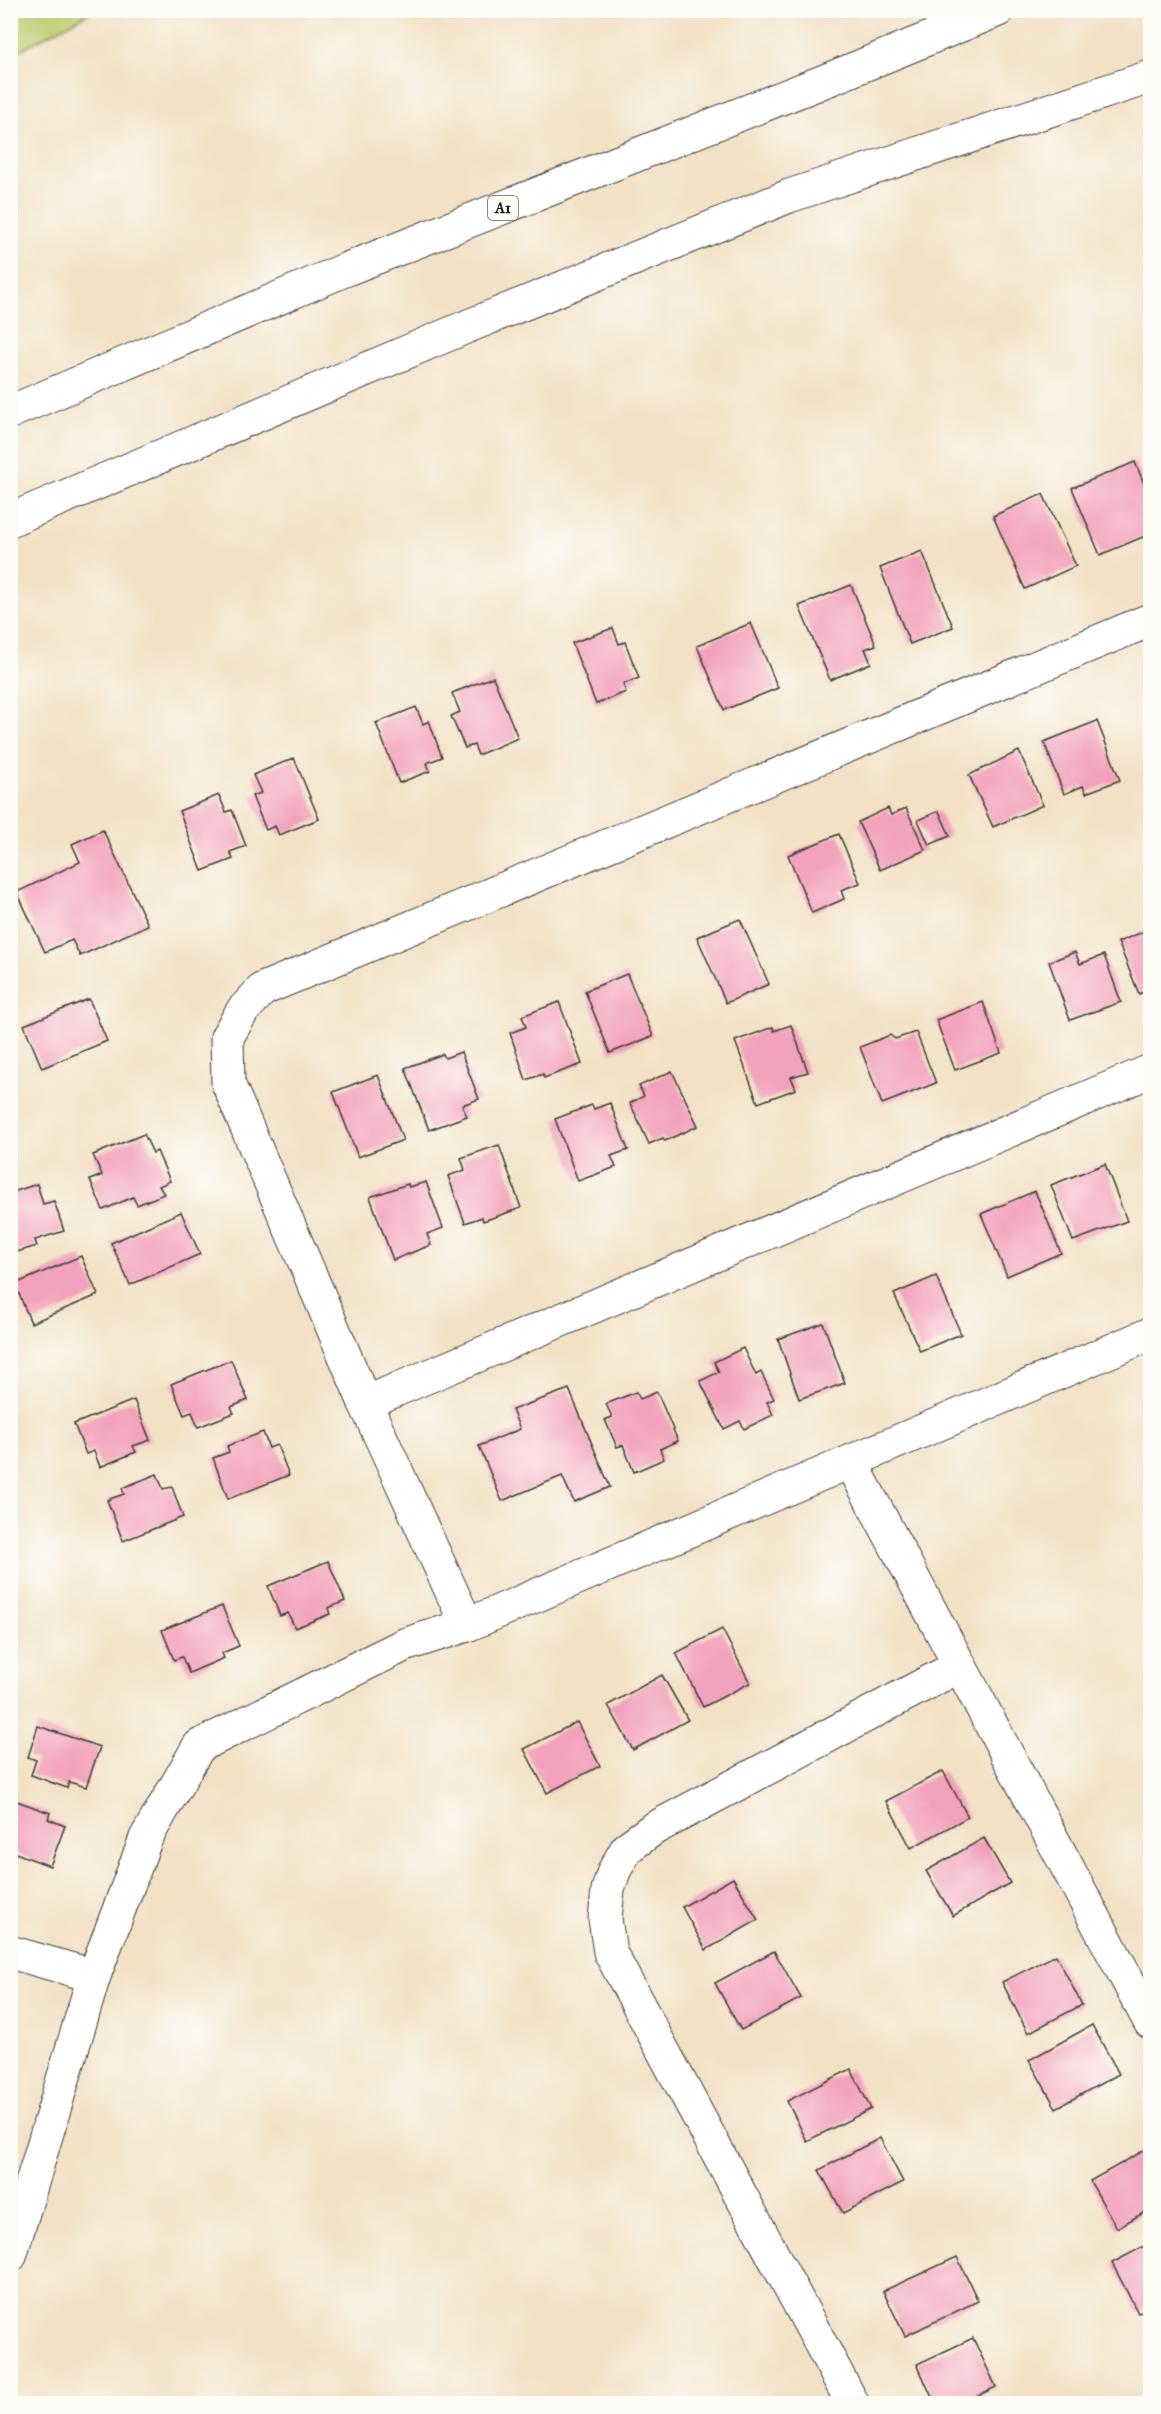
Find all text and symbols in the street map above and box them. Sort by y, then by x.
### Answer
road number: A1 [488,196,518,220]

